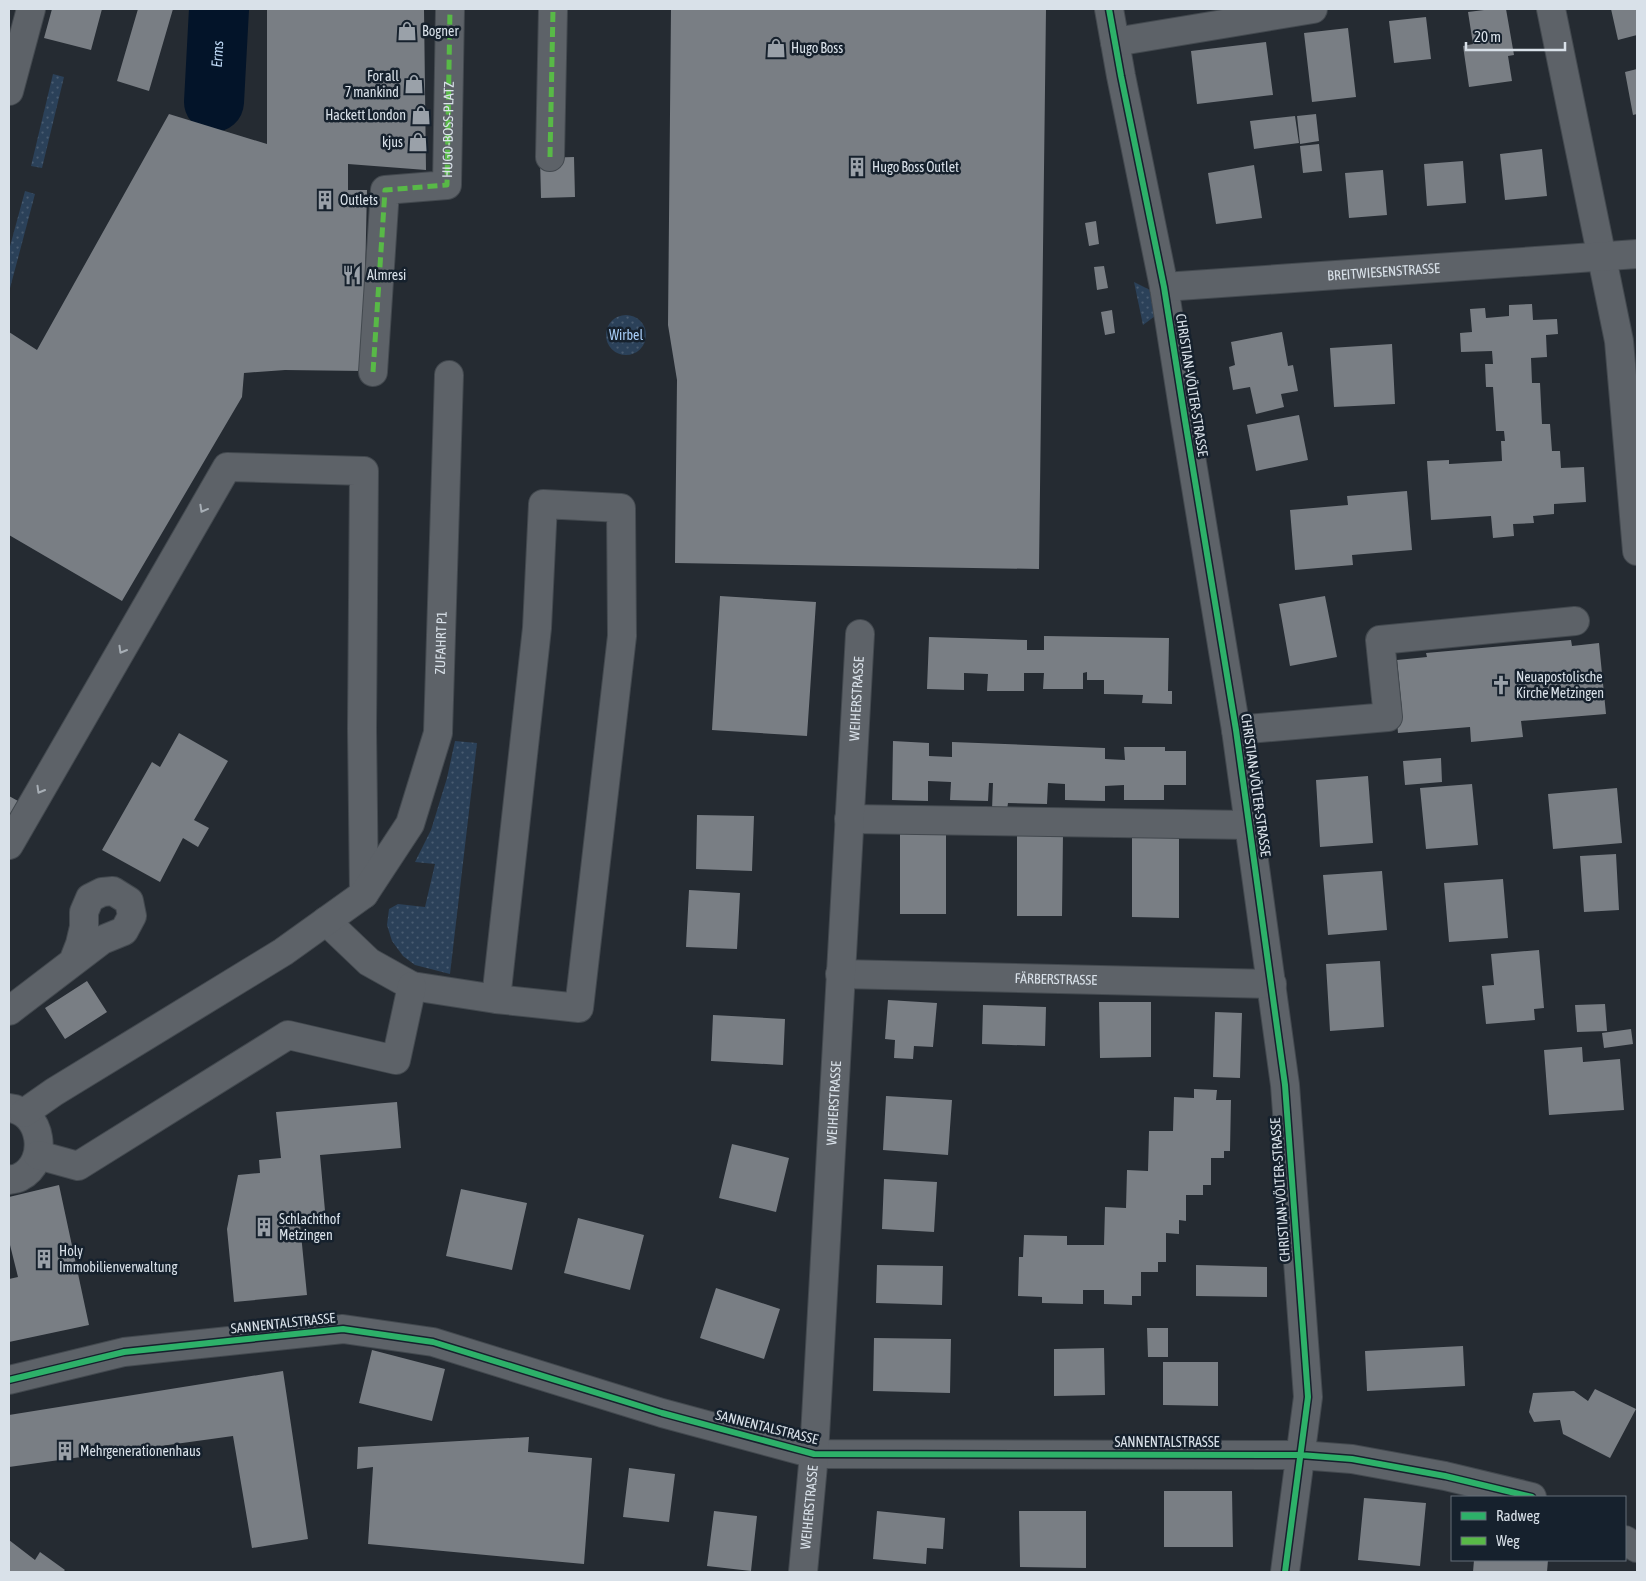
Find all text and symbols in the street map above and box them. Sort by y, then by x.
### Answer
shop icon: Bogner [396,20,418,42]
scale bar [1466,20,1565,52]
place label: Bogner [422,23,459,39]
text: 20 m [1474,28,1501,45]
shop icon: Hugo Boss [765,37,787,59]
water label: Erms [207,40,226,68]
place label: Hugo Boss [791,40,843,56]
place label: For all 7 mankind [345,68,399,100]
shop icon: For all 7 mankind [403,73,425,95]
street label: HUGO-BOSS-PLATZ [439,81,457,178]
shop icon: Hackett London [410,104,432,126]
place label: Hackett London [325,107,406,123]
shop icon: kjus [407,131,429,153]
place label: kjus [382,134,403,150]
building icon: Hugo Boss Outlet [846,156,868,178]
place label: Hugo Boss Outlet [872,159,959,175]
building icon: Outlets [314,189,336,211]
place label: Outlets [340,192,378,208]
street label: BREITWIESENSTRASSE [1327,260,1440,284]
restaurant icon: Almresi [341,264,363,286]
place label: Almresi [367,267,406,283]
street label: CHRISTIAN-VÖLTER-STRASSE [1173,312,1211,458]
park label: Wirbel [609,327,643,343]
one-way arrow [199,504,209,513]
street label: ZUFAHRT P1 [432,611,450,675]
one-way arrow [118,645,128,654]
street label: WEIHERSTRASSE [846,656,867,741]
place label: Neuapostolische Kirche Metzingen [1516,669,1604,701]
church icon: Neuapostolische Kirche Metzingen [1490,674,1512,696]
street label: CHRISTIAN-VÖLTER-STRASSE [1238,712,1274,858]
one-way arrow [37,785,47,794]
street label: FÄRBERSTRASSE [1015,970,1097,988]
street label: WEIHERSTRASSE [823,1060,844,1146]
street label: CHRISTIAN-VÖLTER-STRASSE [1267,1117,1293,1263]
place label: Schlachthof Metzingen [279,1211,340,1243]
building icon: Schlachthof Metzingen [253,1216,275,1238]
place label: Holy Immobilienverwaltung [59,1243,177,1275]
building icon: Holy Immobilienverwaltung [33,1248,55,1270]
street label: SANNENTALSTRASSE [230,1310,336,1336]
street label: SANNENTALSTRASSE [714,1407,820,1447]
street label: SANNENTALSTRASSE [1115,1434,1220,1450]
building icon: Mehrgenerationenhaus [54,1440,76,1462]
place label: Mehrgenerationenhaus [80,1443,201,1459]
street label: WEIHERSTRASSE [797,1464,821,1550]
legend [1451,1496,1626,1561]
text: Radweg [1496,1507,1540,1524]
text: Weg [1496,1532,1520,1549]

